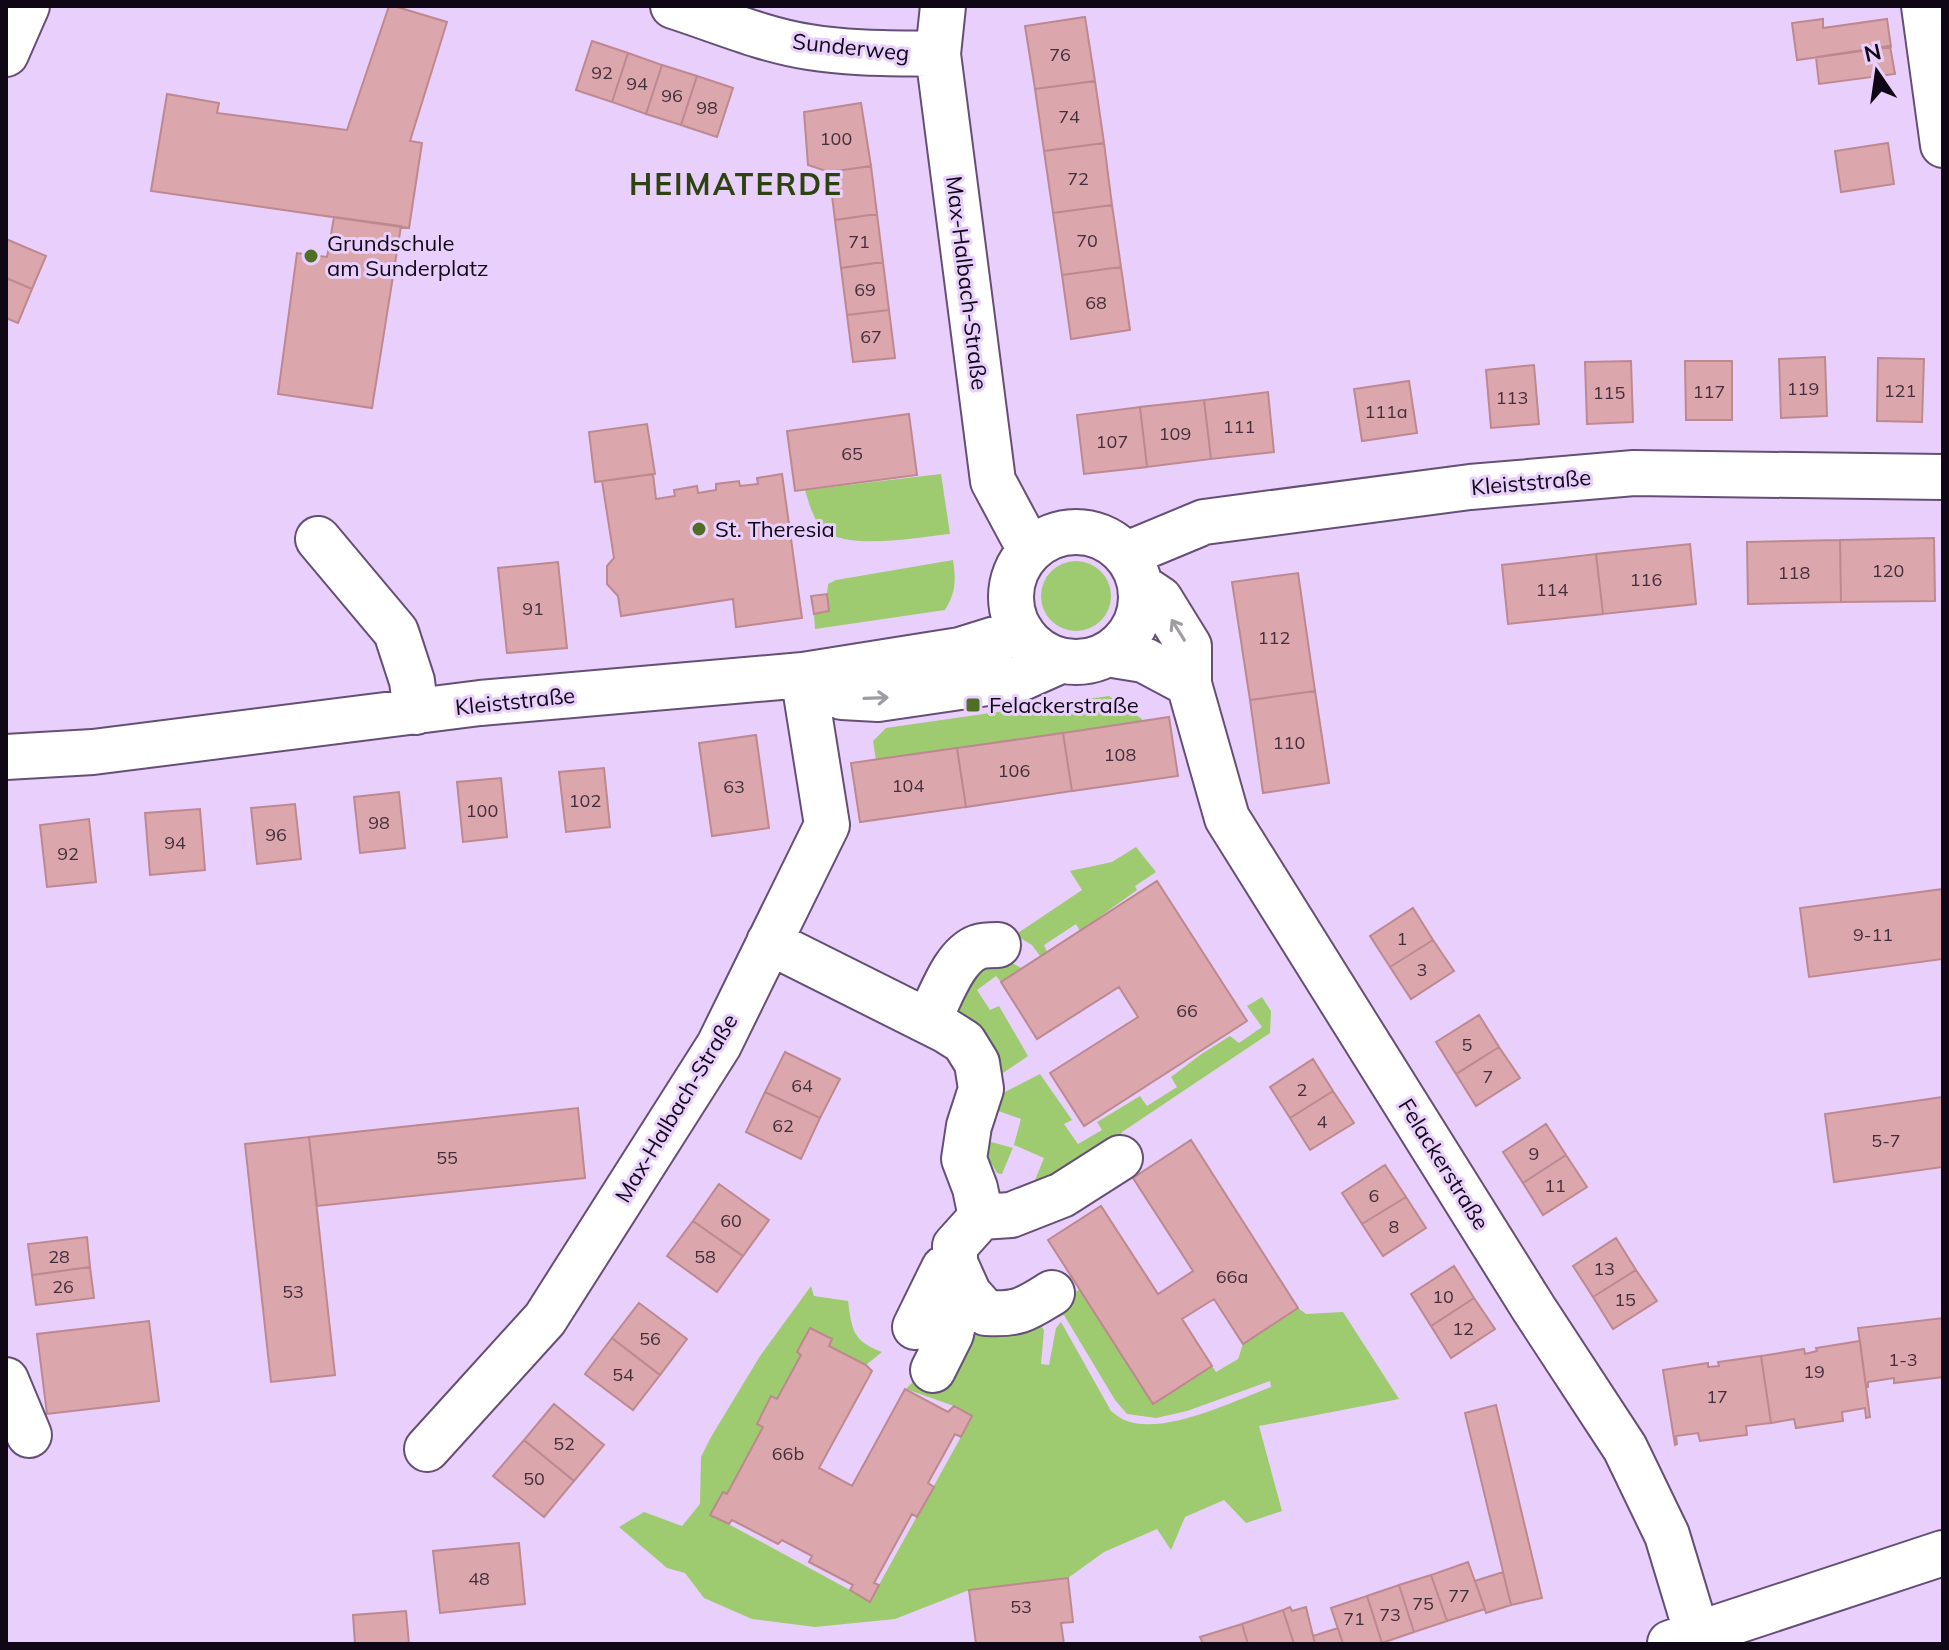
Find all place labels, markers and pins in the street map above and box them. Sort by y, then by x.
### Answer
place label: Grundschule am Sunderplatz [327,229,488,282]
marker: Grundschule am Sunderplatz [302,247,320,265]
place label: St. Theresia [715,515,835,543]
marker: St. Theresia [690,520,708,538]
place label: Felackerstraße [989,691,1139,719]
marker: Felackerstraße [964,696,982,714]

